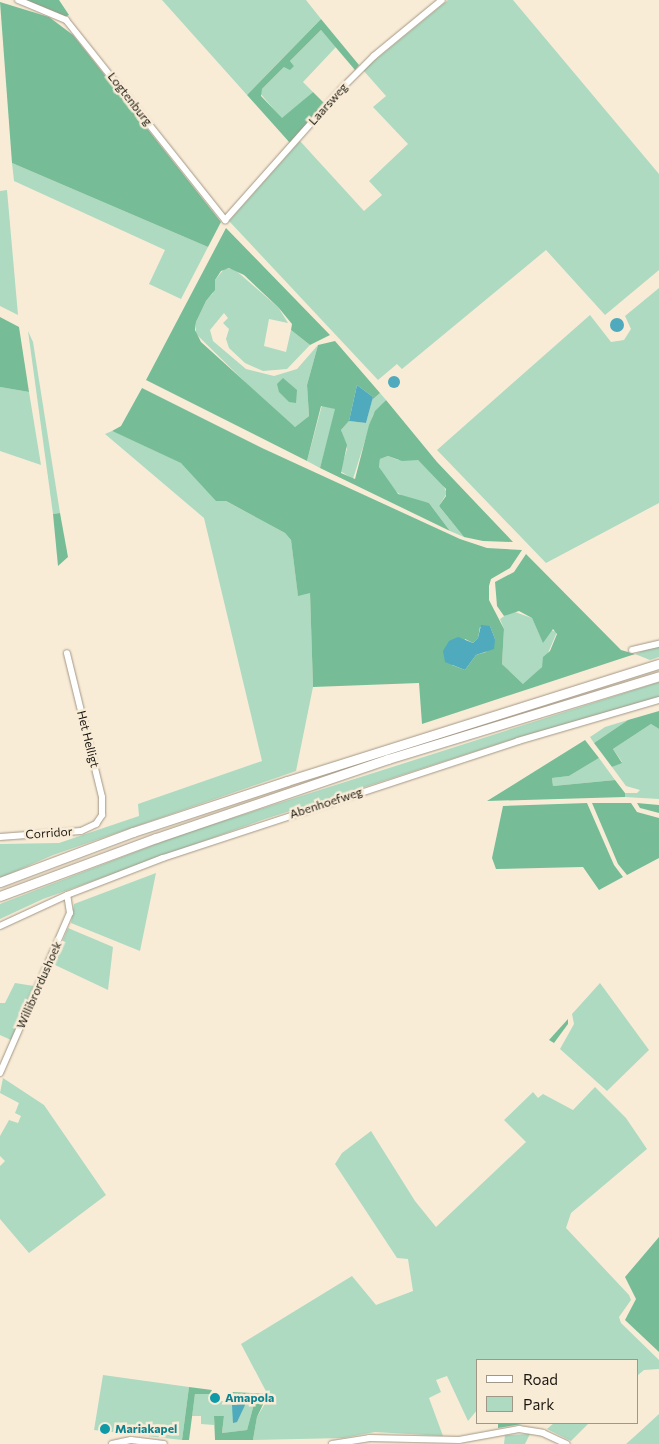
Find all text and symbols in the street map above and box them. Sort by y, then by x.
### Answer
street label: Logtenburg [105,69,155,129]
street label: Laarsweg [305,80,351,128]
street label: Het Helligt [74,709,102,769]
street label: Abenhoefweg [288,784,364,822]
street label: Corridor [25,824,73,842]
street label: Willibrordushoek [13,939,65,1031]
legend [477,1359,639,1424]
text: Road [523,1370,558,1388]
place label: Amapola [225,1391,274,1405]
marker: Amapola [209,1392,221,1404]
text: Park [523,1395,554,1413]
place label: Mariakapel [115,1422,177,1436]
marker: Mariakapel [99,1423,111,1435]

